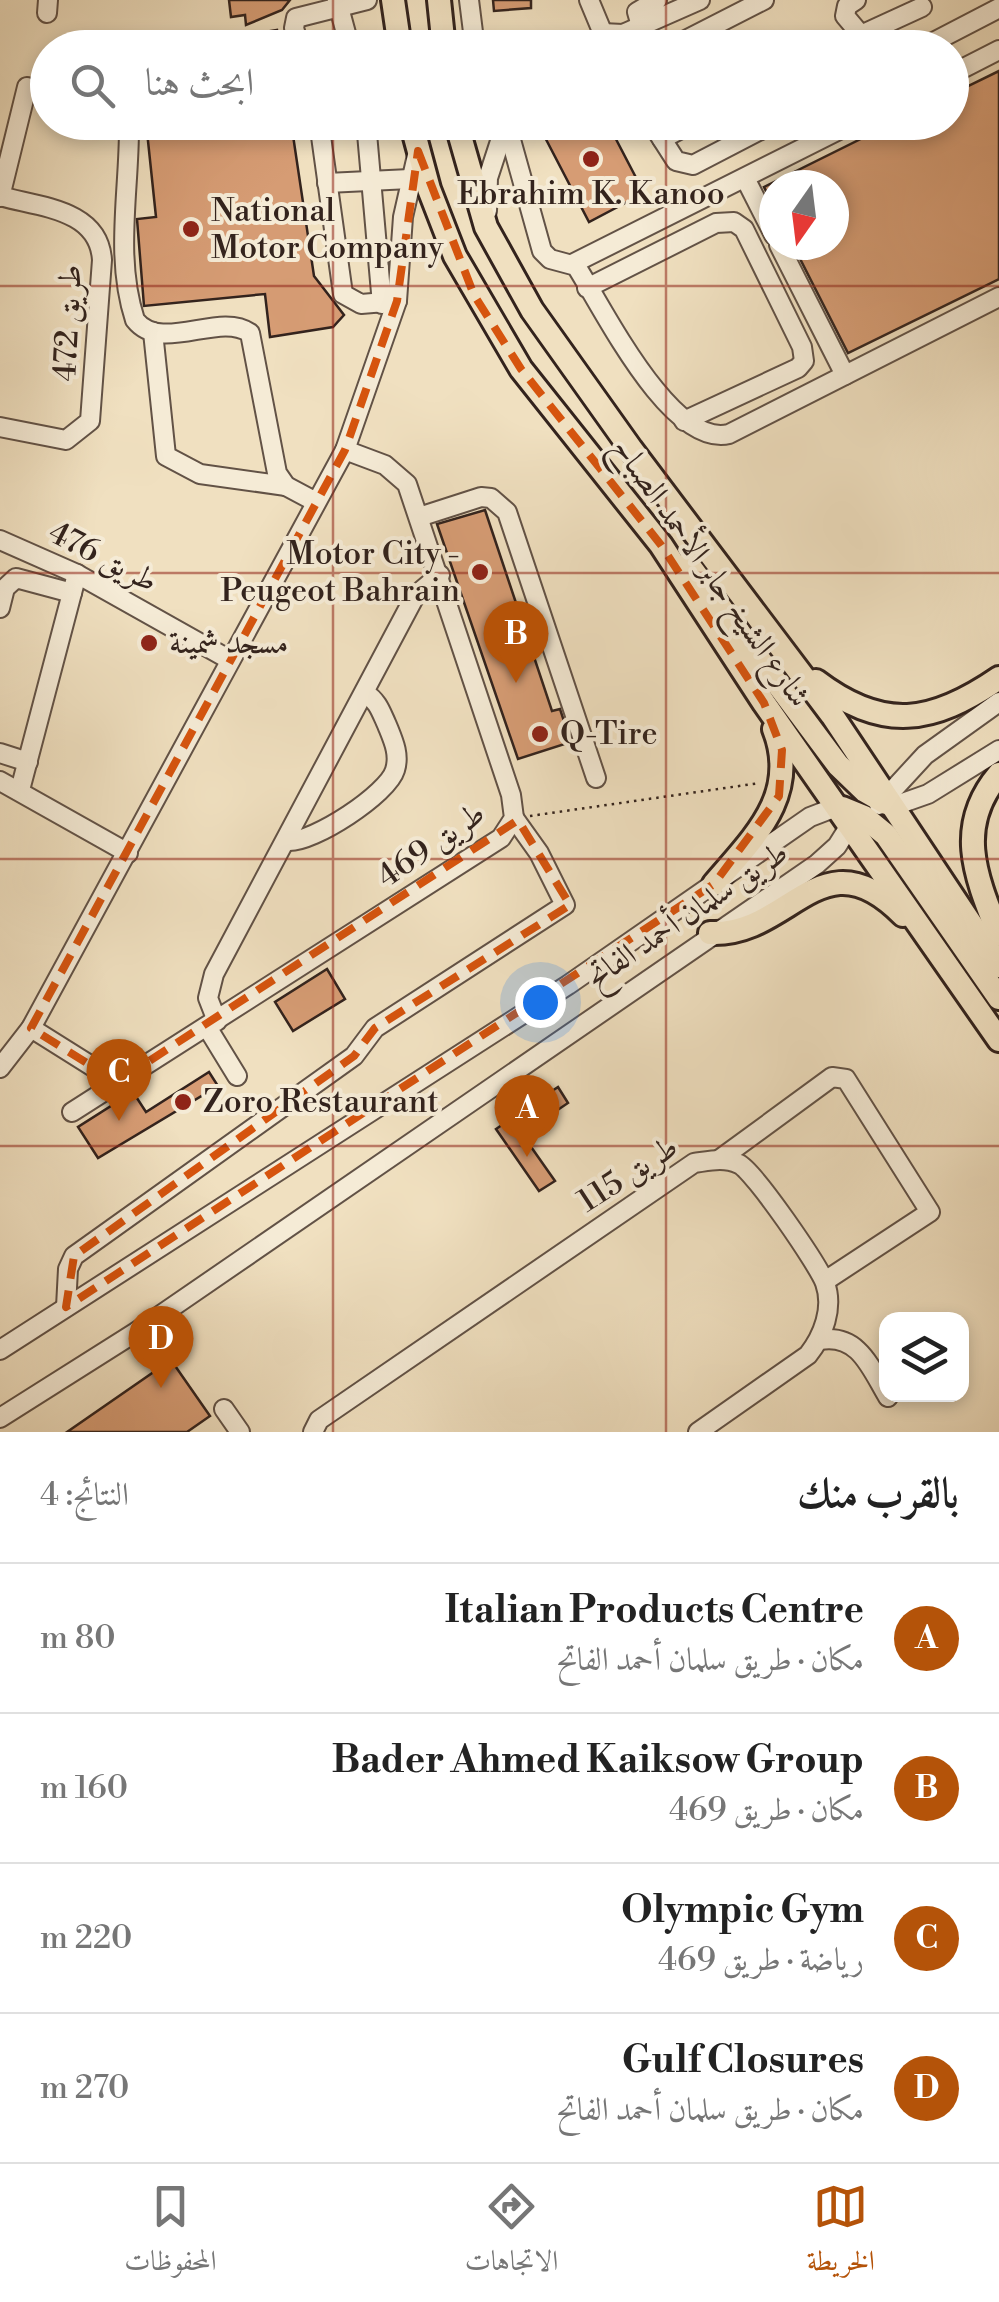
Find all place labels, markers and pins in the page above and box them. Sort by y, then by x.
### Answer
marker: Ebrahim K. Kanoo [580,148,602,170]
place label: Ebrahim K. Kanoo [457,174,725,214]
place label: National Motor Company [211,191,444,268]
marker: National Motor Company [180,218,202,240]
place label: Motor City - Peugeot Bahrain [220,534,460,611]
marker: Motor City - Peugeot Bahrain [469,561,491,583]
pin: B [484,600,548,683]
place label: مسجد شمينة [169,623,288,663]
marker: مسجد شمينة [138,632,160,654]
place label: Q-Tire [560,714,658,754]
marker: Q-Tire [529,723,551,745]
pin: C [86,1038,152,1121]
pin: A [494,1074,560,1157]
place label: Zoro Restaurant [203,1082,439,1122]
marker: Zoro Restaurant [172,1091,194,1113]
pin: D [128,1306,194,1388]

